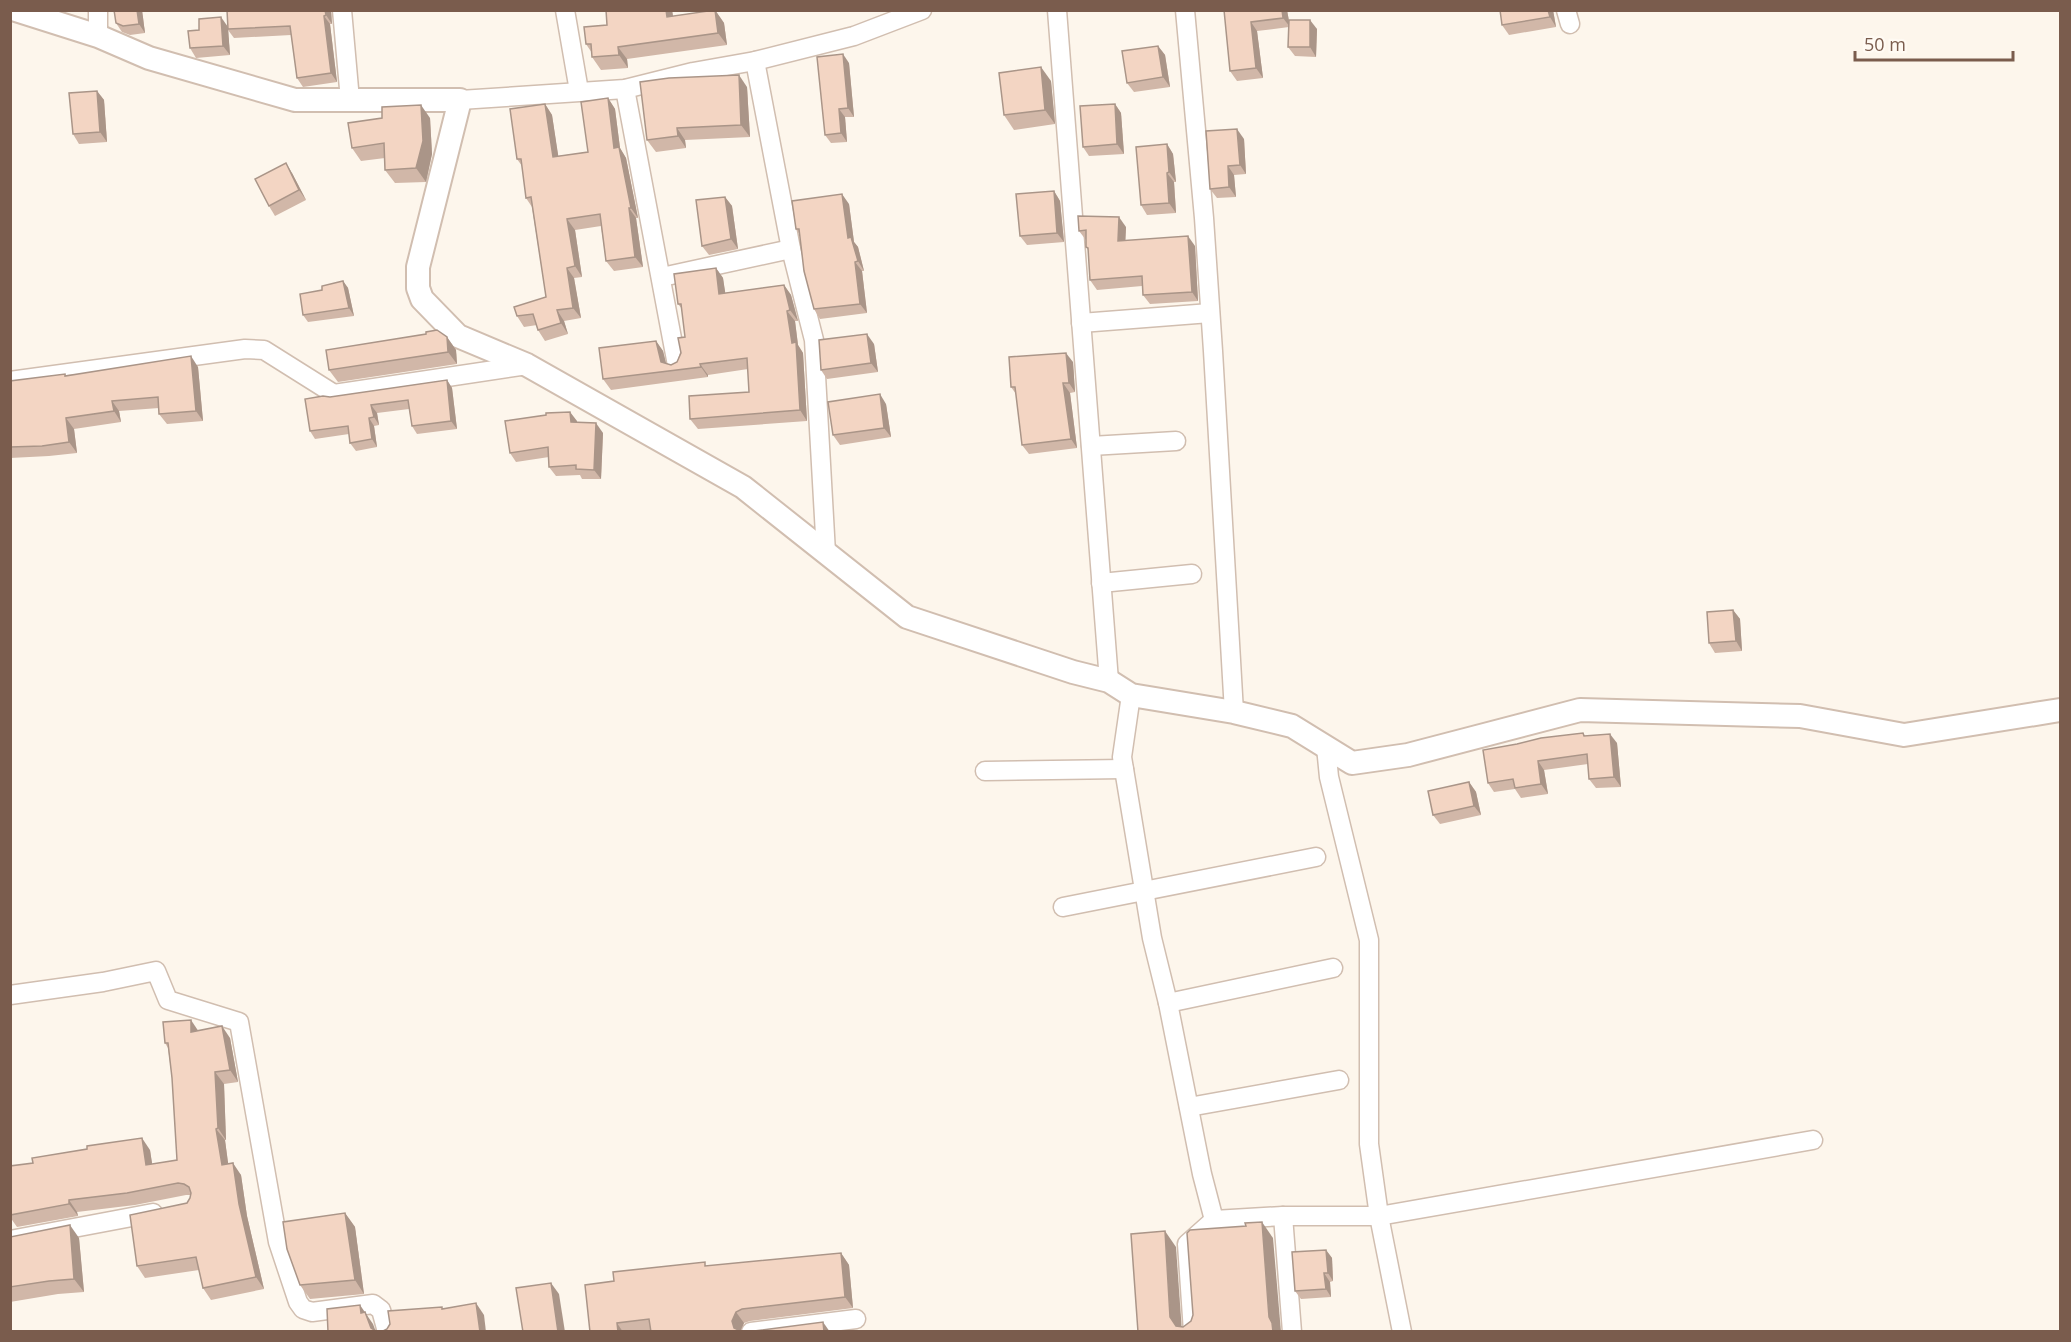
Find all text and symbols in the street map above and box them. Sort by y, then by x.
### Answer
scale bar [1855,24,2012,62]
text: 50 m [1864,32,1906,56]

